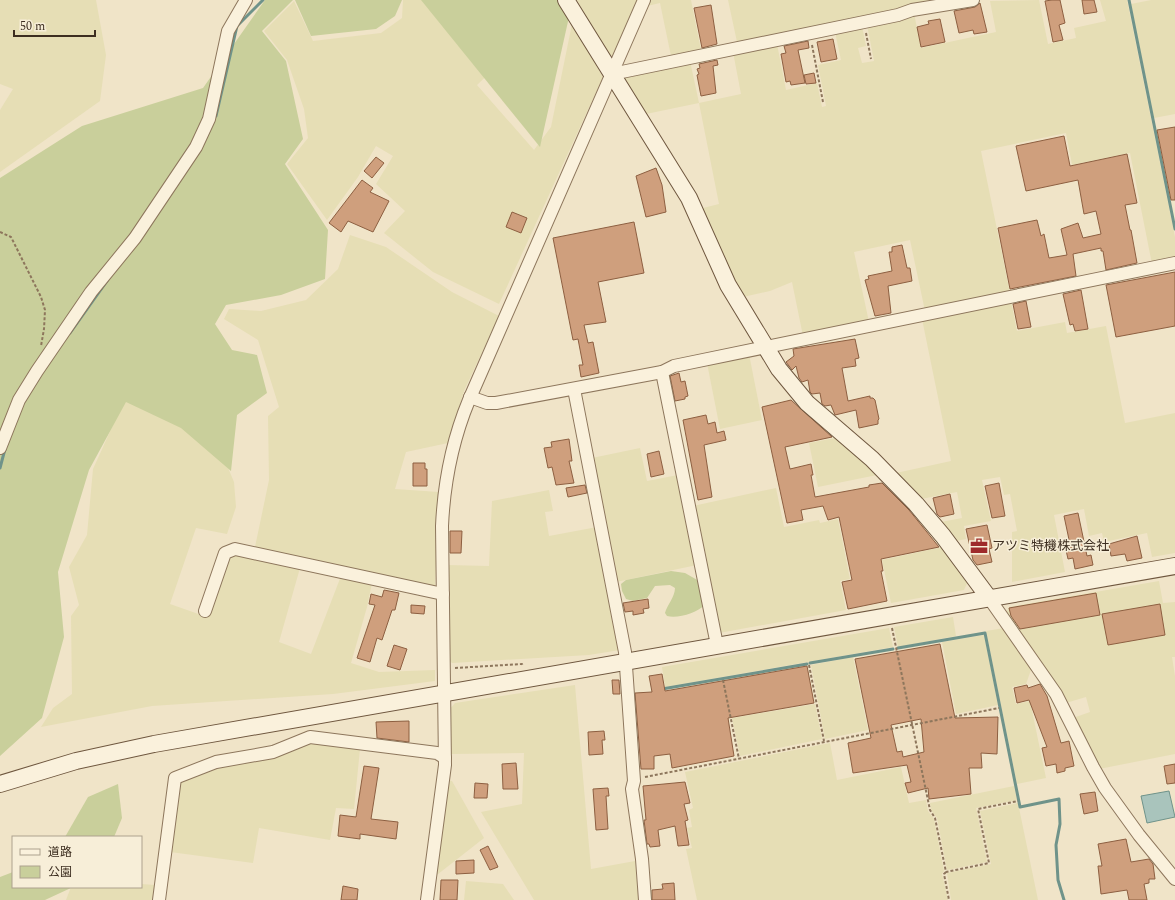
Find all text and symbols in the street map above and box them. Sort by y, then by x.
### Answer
scale bar [14,12,95,38]
text: 50 m [20,17,45,36]
office icon: アツミ特機株式会社 [969,536,989,556]
place label: アツミ特機株式会社 [992,536,1109,556]
legend [12,836,142,888]
text: 道路 [48,843,72,862]
text: 公園 [48,863,72,882]

